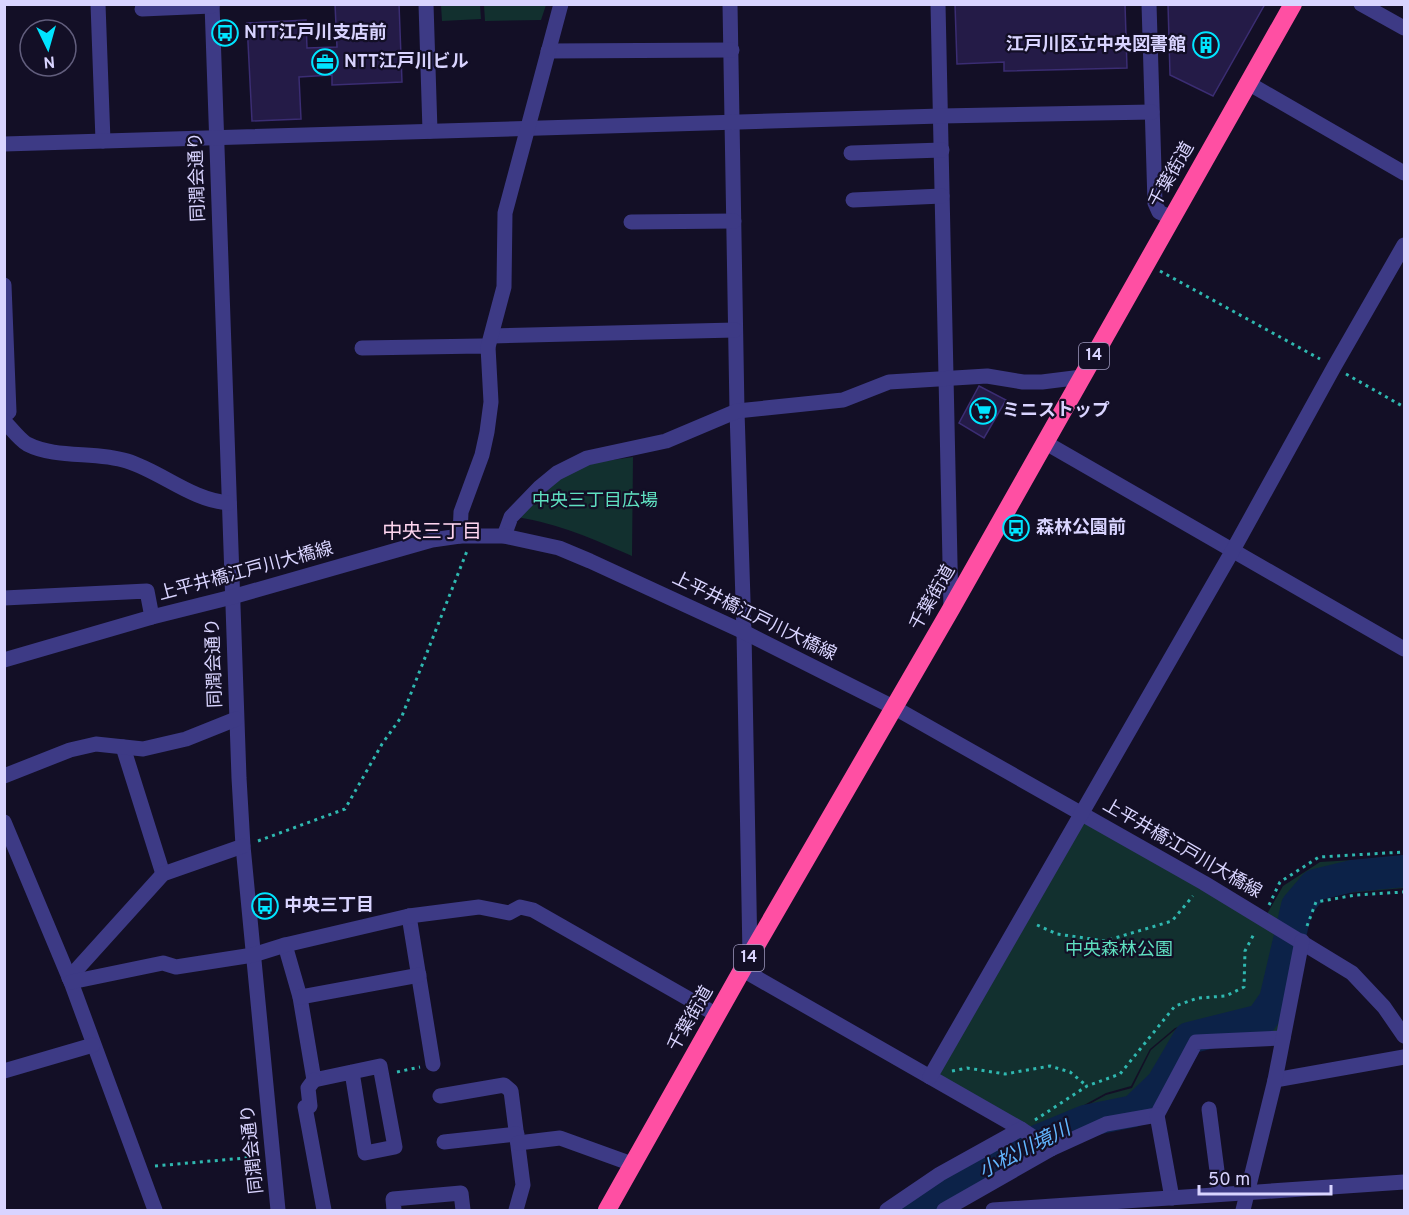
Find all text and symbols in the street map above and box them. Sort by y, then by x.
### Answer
north arrow [18,18,78,78]
bus stop icon: NTT江戸川支店前 [210,18,240,48]
place label: NTT江戸川支店前 [244,22,387,45]
building icon: 江戸川区立中央図書館 [1191,30,1221,60]
place label: 江戸川区立中央図書館 [1006,34,1186,57]
office icon: NTT江戸川ビル [310,47,340,77]
text: N [43,50,56,71]
place label: NTT江戸川ビル [344,51,469,74]
street label: 同潤会通り [185,132,211,222]
street label: 千葉街道 [1144,138,1200,212]
road number: 14 [1079,343,1109,369]
supermarket icon: ミニストップ [968,396,998,426]
place label: ミニストップ [1002,400,1110,423]
park label: 中央三丁目広場 [532,490,658,513]
bus stop icon: 森林公園前 [1001,513,1031,543]
place label: 森林公園前 [1036,517,1126,540]
district label: 中央三丁目 [382,520,482,546]
street label: 上平井橋江戸川大橋線 [156,538,336,606]
street label: 千葉街道 [905,561,961,635]
street label: 上平井橋江戸川大橋線 [668,567,840,667]
street label: 同潤会通り [202,618,228,708]
street label: 上平井橋江戸川大橋線 [1098,794,1266,904]
bus stop icon: 中央三丁目 [250,891,280,921]
place label: 中央三丁目 [284,895,374,918]
park label: 中央森林公園 [1065,939,1173,962]
road number: 14 [734,945,764,971]
street label: 千葉街道 [663,982,719,1056]
street label: 同潤会通り [237,1103,269,1195]
water label: 小松川境川 [975,1116,1077,1185]
scale bar [1199,1158,1331,1196]
text: 50 m [1208,1169,1250,1192]

